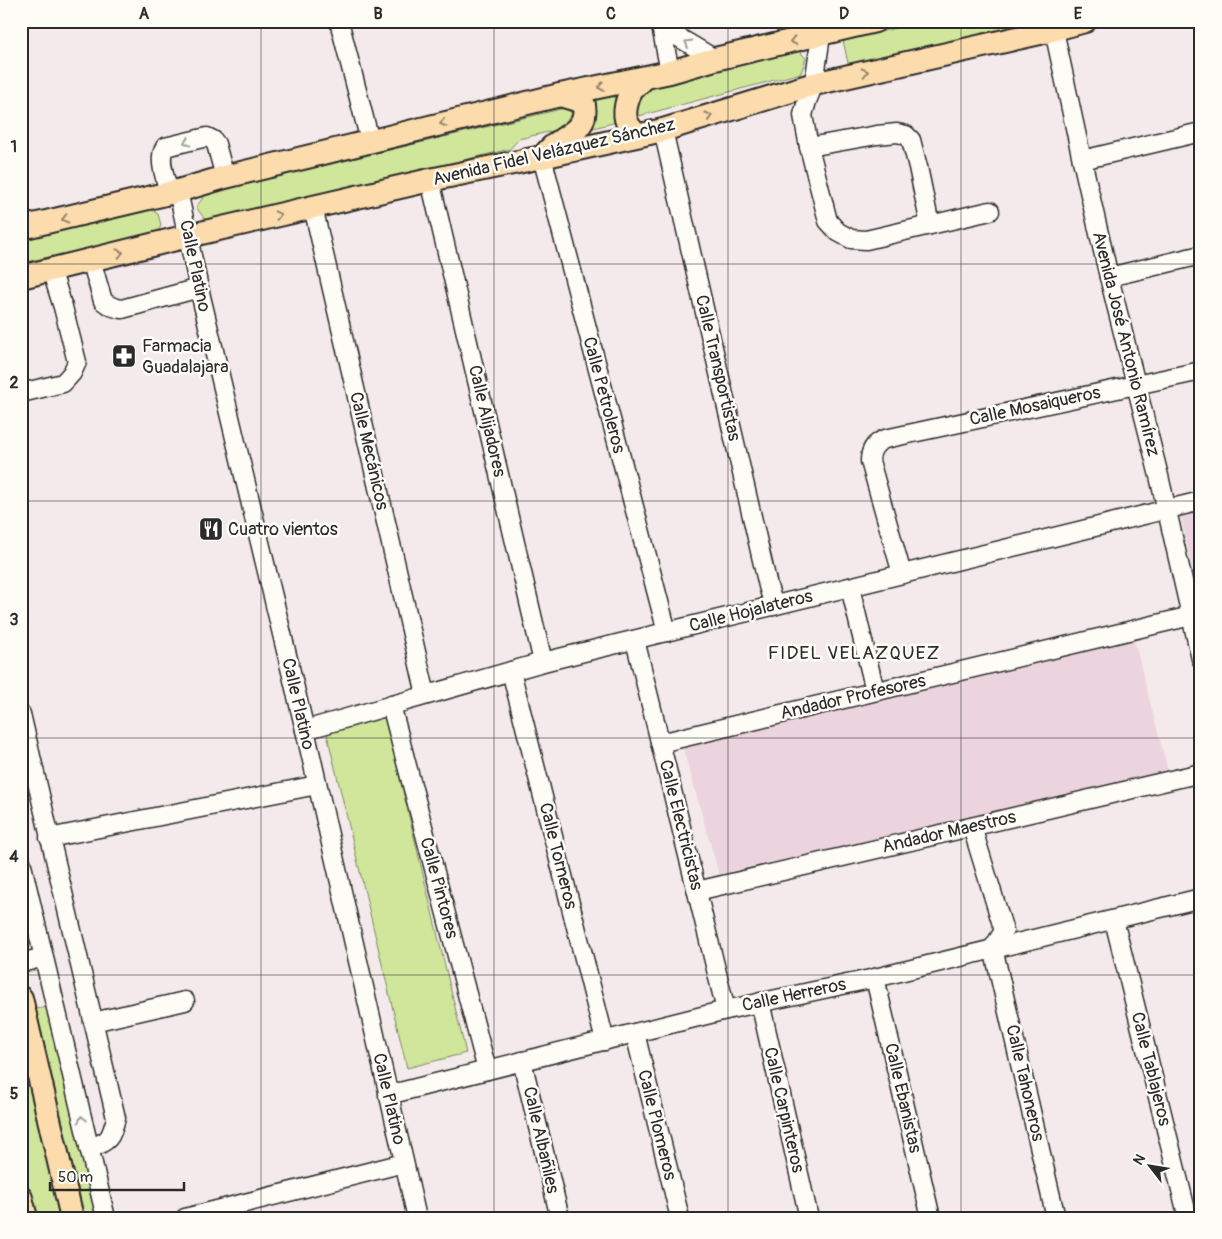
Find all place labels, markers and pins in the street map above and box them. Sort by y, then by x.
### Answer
place label: Farmacia Guadalajara [142,335,229,379]
pharmacy icon: Farmacia Guadalajara [111,343,137,369]
restaurant icon: Cuatro vientos [198,516,224,542]
place label: Cuatro vientos [228,518,338,541]

